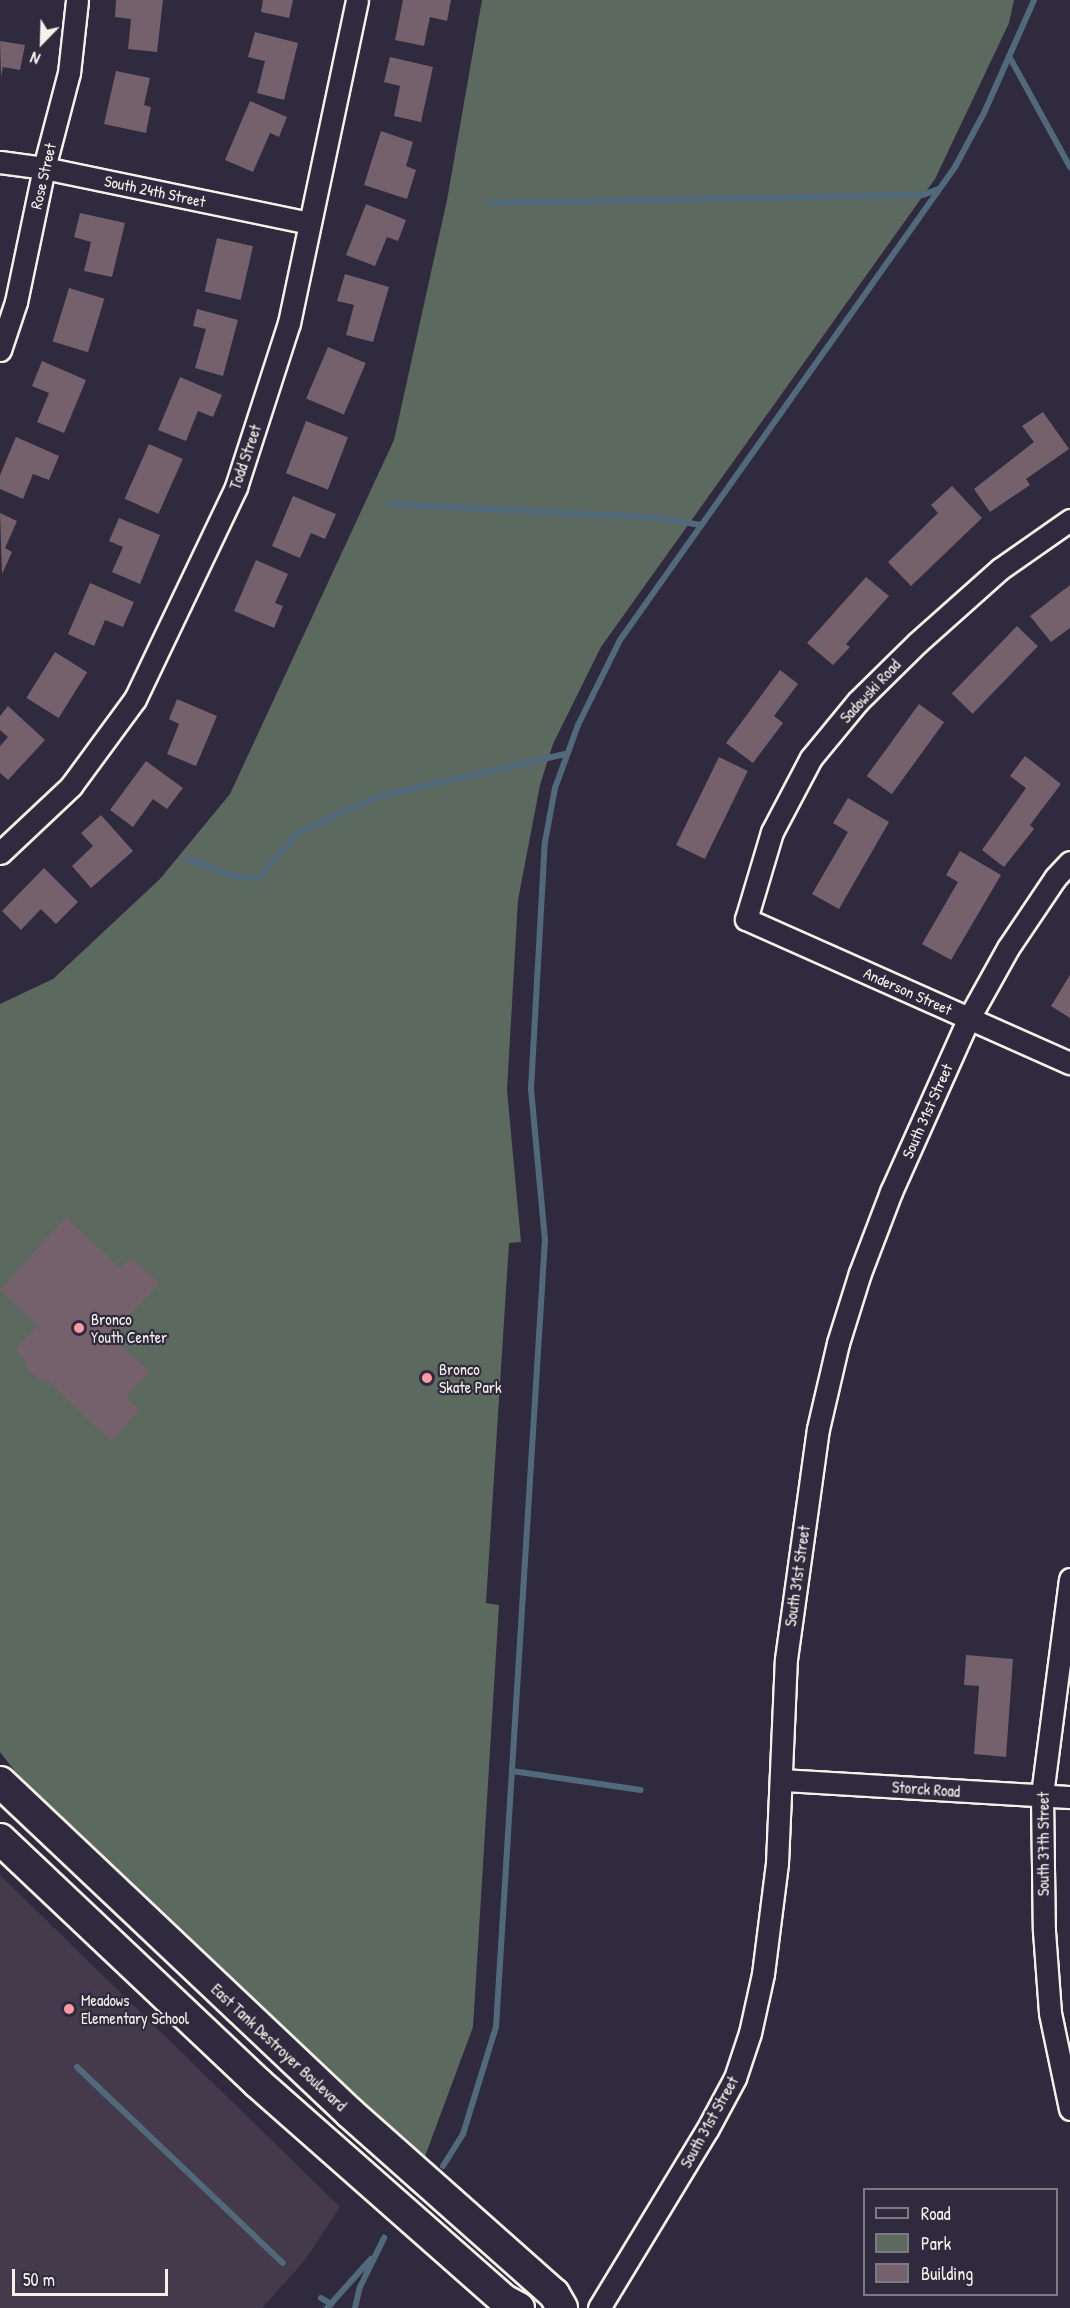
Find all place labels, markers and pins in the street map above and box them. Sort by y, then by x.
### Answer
place label: Bronco Youth Center [91,1309,167,1347]
marker: Bronco Youth Center [72,1321,86,1335]
place label: Bronco Skate Park [439,1359,502,1397]
marker: Bronco Skate Park [420,1371,434,1385]
place label: Meadows Elementary School [81,1990,189,2028]
marker: Meadows Elementary School [62,2002,76,2016]

